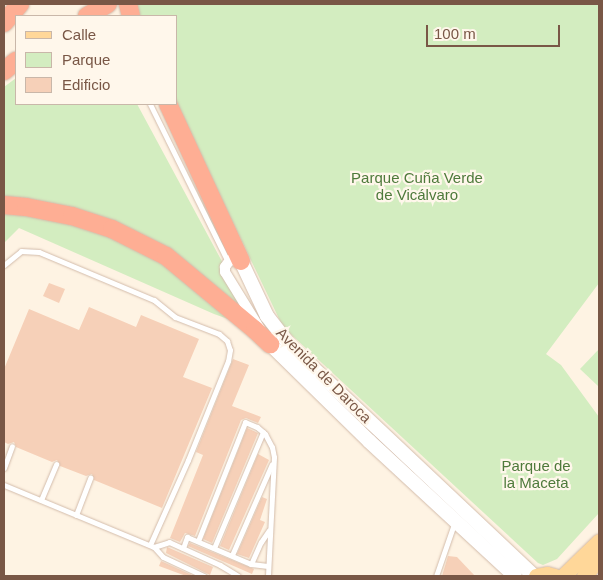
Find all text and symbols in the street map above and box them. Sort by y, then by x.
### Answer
legend [15,15,178,105]
scale bar [428,15,562,47]
text: 100 m [434,25,476,42]
text: Calle [62,26,96,43]
text: Parque [62,51,110,68]
text: Edificio [62,76,110,93]
park label: Parque Cuña Verde de Vicálvaro [351,168,483,203]
street label: Avenida de Daroca [273,324,375,426]
park label: Parque de la Maceta [501,456,571,491]

